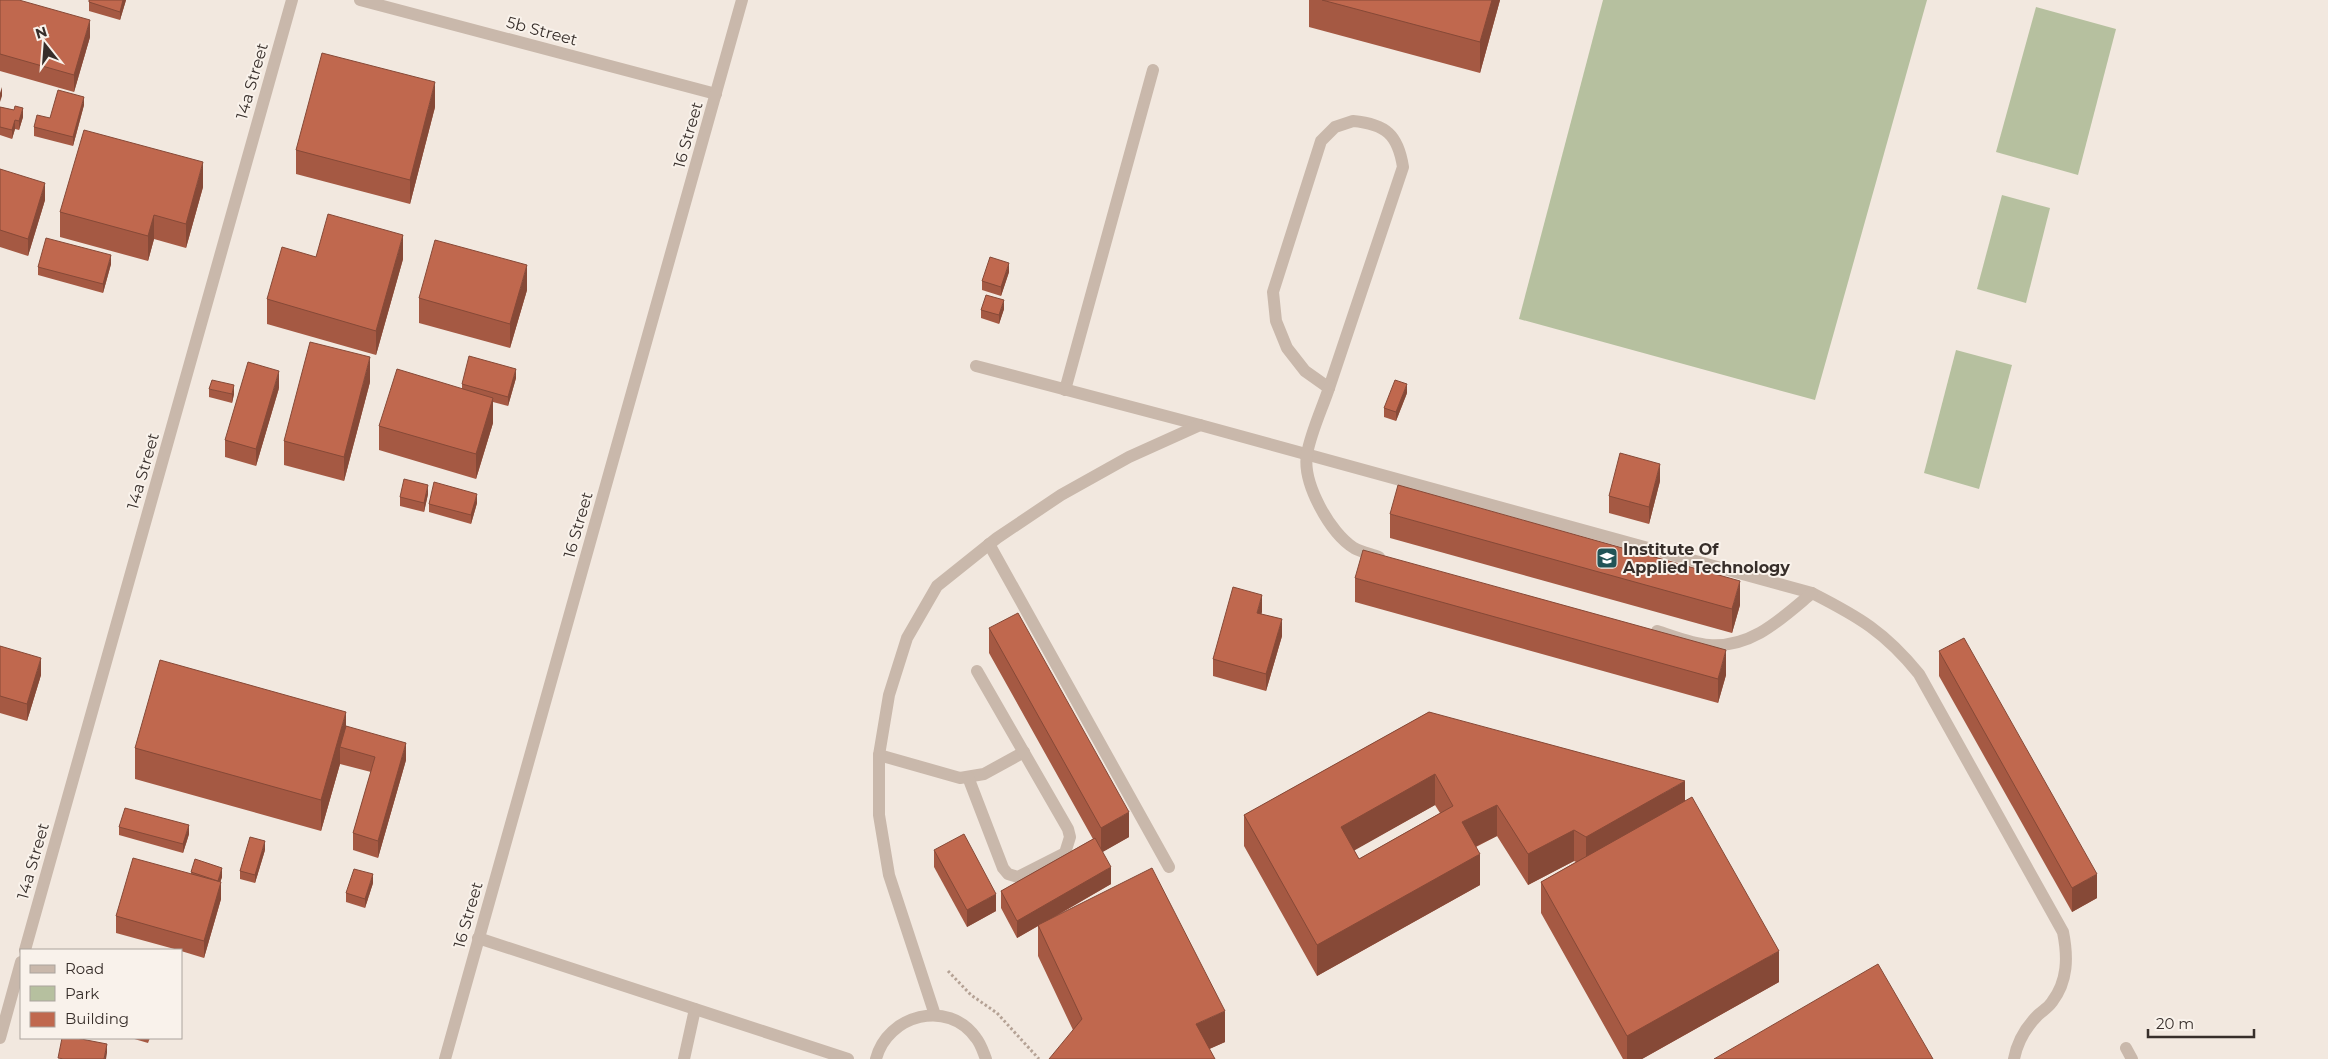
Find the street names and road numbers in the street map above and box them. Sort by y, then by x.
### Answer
street label: 5b Street [505,12,580,50]
street label: 14a Street [232,40,272,122]
street label: 16 Street [669,99,707,170]
street label: 14a Street [123,430,163,512]
street label: 16 Street [559,489,597,560]
street label: 14a Street [13,820,53,902]
street label: 16 Street [449,879,487,950]

